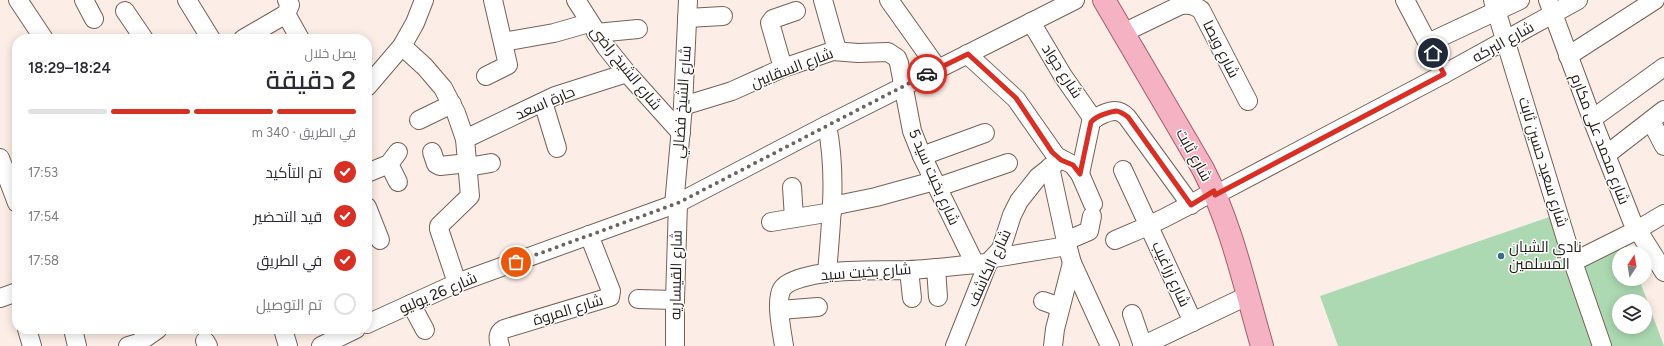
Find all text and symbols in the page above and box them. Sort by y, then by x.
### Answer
street label: شارع ويصا [1197,17,1243,82]
street label: شارع البركه [1469,18,1538,68]
street label: شارع الشيخ راضى [585,22,665,115]
pin [1416,36,1450,70]
street label: شارع جواد [1036,40,1086,103]
icon: home [1422,42,1444,64]
street label: شارع السقايين [748,44,836,94]
street label: شارع الشيخ فضالي [669,45,698,159]
text: يصل خلال [305,46,356,61]
courier [907,54,947,94]
text: 18:24–18:29 [28,59,111,77]
icon: car [916,63,938,85]
text: 2 دقيقة [266,64,356,96]
street label: شارع محمد على مكارم [1565,71,1633,208]
street label: حارة اسعد [512,82,578,124]
street label: شارع سعيد حسين ثابت [1513,95,1571,230]
text: في الطريق · 340 m [252,125,356,140]
street label: شارع بخيت سيد 5 [903,126,963,229]
street label: شارع ثابت [1170,126,1216,185]
icon: check [334,161,356,183]
text: تم التأكيد [266,164,322,182]
text: 17:53 [28,165,58,180]
icon: check [334,205,356,227]
text: قيد التحضير [253,208,322,226]
text: 17:54 [28,209,59,224]
street label: شارع الكاشف [963,226,1017,310]
street label: شارع القيساريه [666,230,688,320]
street label: شارع زراغيب [1146,238,1194,310]
place label: نادي الشبان المسلمين [1509,238,1582,274]
pin [499,245,533,279]
north arrow [1612,246,1652,286]
map controls [1612,246,1652,334]
icon: check [334,249,356,271]
icon: bag [505,251,527,273]
marker: نادي الشبان المسلمين [1496,251,1506,261]
text: في الطريق [256,252,322,270]
text: 17:58 [28,253,59,268]
street label: شارع بخيت سيد [820,260,912,286]
street label: شارع 26 يوليو [396,268,481,319]
street label: شارع المروة [531,291,606,331]
button: layers [1612,294,1652,334]
text: تم التوصيل [256,296,322,314]

